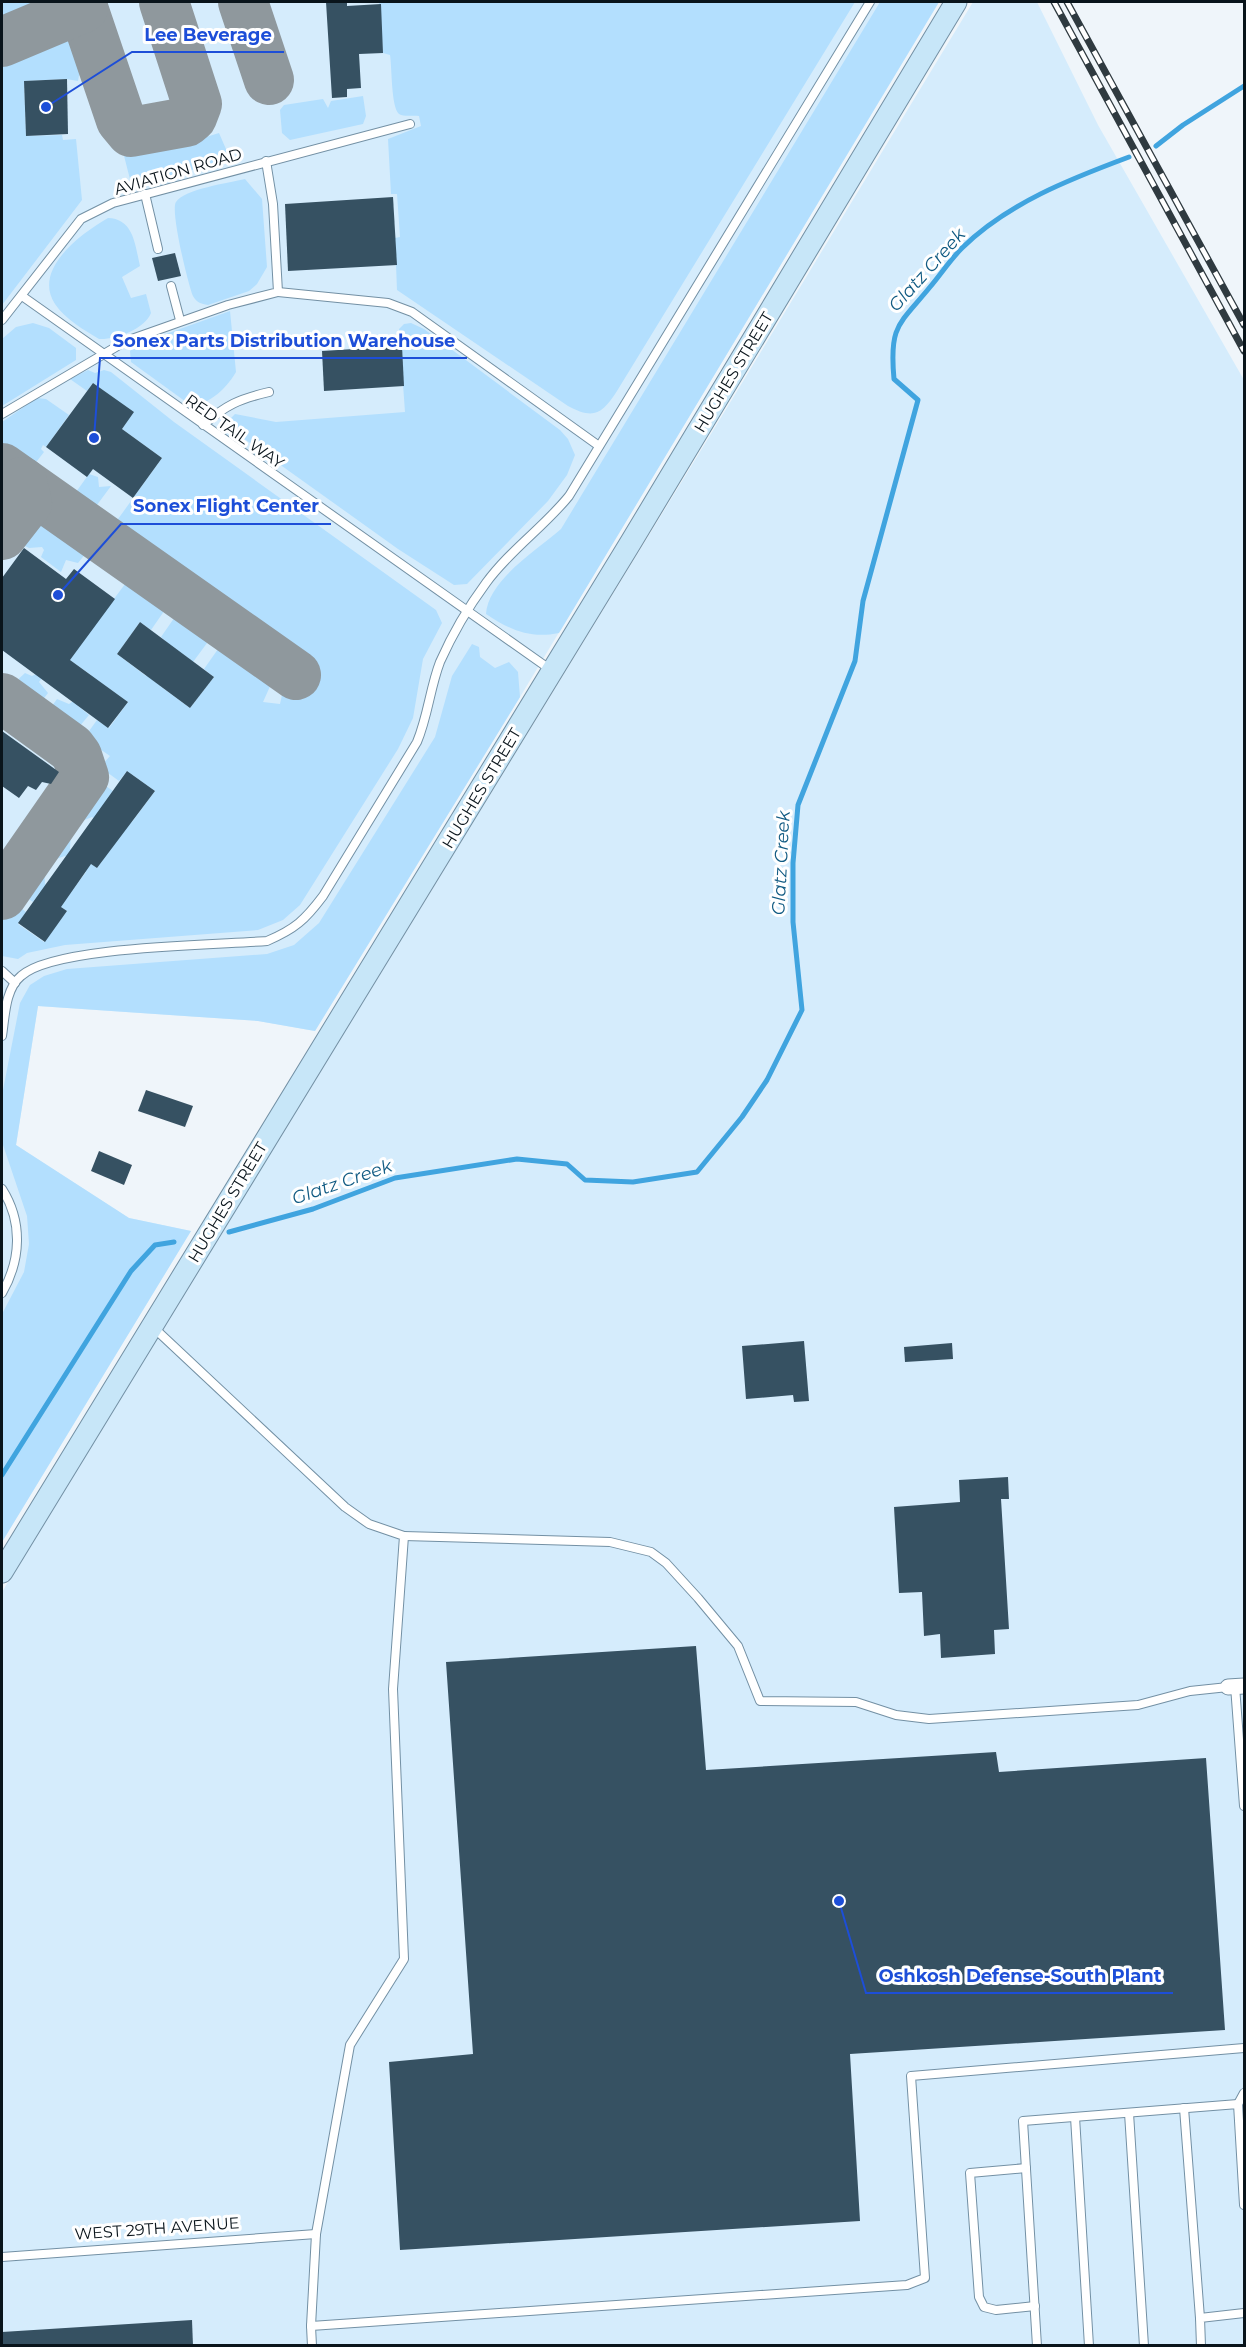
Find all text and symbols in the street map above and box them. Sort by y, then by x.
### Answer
callout: Lee Beverage [132,16,284,52]
text: Lee Beverage [144,24,272,46]
street label: AVIATION ROAD [112,144,244,199]
water label: Glatz Creek [884,223,971,316]
street label: HUGHES STREET [690,308,777,436]
callout: Sonex Parts Distribution Warehouse [100,322,467,358]
text: Sonex Parts Distribution Warehouse [113,330,455,352]
street label: RED TAIL WAY [182,390,288,473]
callout: Sonex Flight Center [121,488,331,524]
text: Sonex Flight Center [133,495,319,517]
street label: HUGHES STREET [438,724,525,852]
water label: Glatz Creek [767,809,795,916]
street label: HUGHES STREET [184,1138,271,1266]
water label: Glatz Creek [289,1154,396,1209]
callout: Oshkosh Defense-South Plant [866,1957,1173,1993]
text: Oshkosh Defense-South Plant [878,1965,1162,1987]
street label: WEST 29TH AVENUE [74,2213,240,2244]

